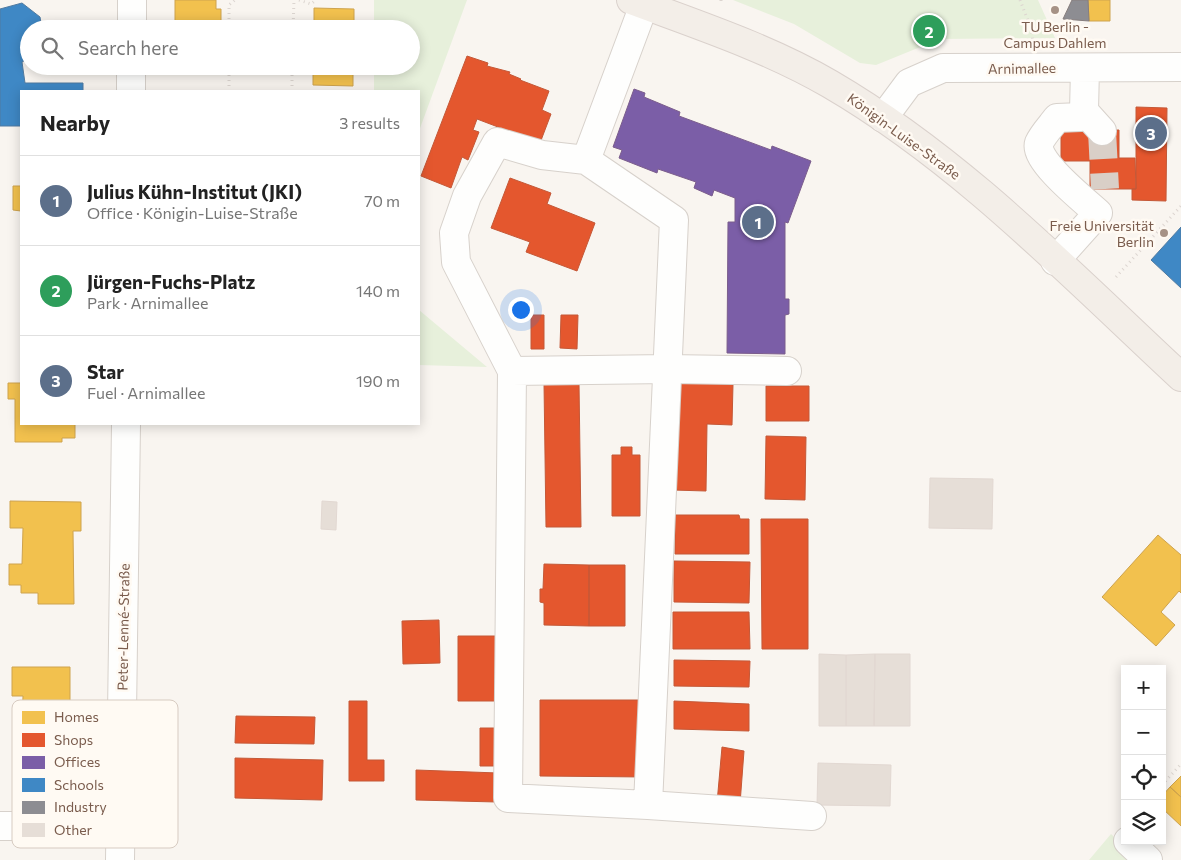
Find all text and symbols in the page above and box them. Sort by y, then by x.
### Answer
marker: TU Berlin - Campus Dahlem [1049,4,1061,16]
pin: 2 [913,12,945,50]
place label: TU Berlin - Campus Dahlem [1003,18,1107,51]
search box [20,20,420,75]
icon: search [38,34,66,62]
text: Search here [78,36,178,59]
street label: Arnimallee [988,59,1056,77]
street label: Königin-Luise-Straße [844,89,964,183]
text: Nearby [40,110,110,135]
text: 3 results [339,113,400,132]
pin: 3 [1135,114,1167,152]
text: Julius Kühn-Institut (JKI) [87,180,302,203]
text: 1 [52,191,60,210]
text: 70 m [364,191,400,210]
text: Office · Königin-Luise-Straße [87,203,298,222]
pin: 1 [742,203,774,241]
place label: Freie Universität Berlin [1050,217,1154,250]
marker: Freie Universität Berlin [1158,227,1170,239]
text: Jürgen-Fuchs-Platz [87,270,255,293]
text: 2 [51,281,61,300]
text: 140 m [356,281,400,300]
text: Park · Arnimallee [87,293,208,312]
your location [508,297,534,323]
text: Star [87,360,124,383]
text: 3 [51,371,61,390]
text: 190 m [356,371,400,390]
text: Fuel · Arnimallee [87,383,205,402]
street label: Peter-Lenné-Straße [113,563,133,691]
map controls [1121,665,1166,845]
button: + [1121,665,1166,710]
legend [12,700,178,848]
text: Homes [54,708,99,725]
button: − [1121,710,1166,755]
text: Shops [54,731,93,748]
text: Offices [54,753,100,770]
button: locate [1121,755,1166,800]
text: Schools [54,776,104,793]
text: Industry [54,798,107,815]
button: layers [1121,800,1166,845]
text: Other [54,821,93,838]

